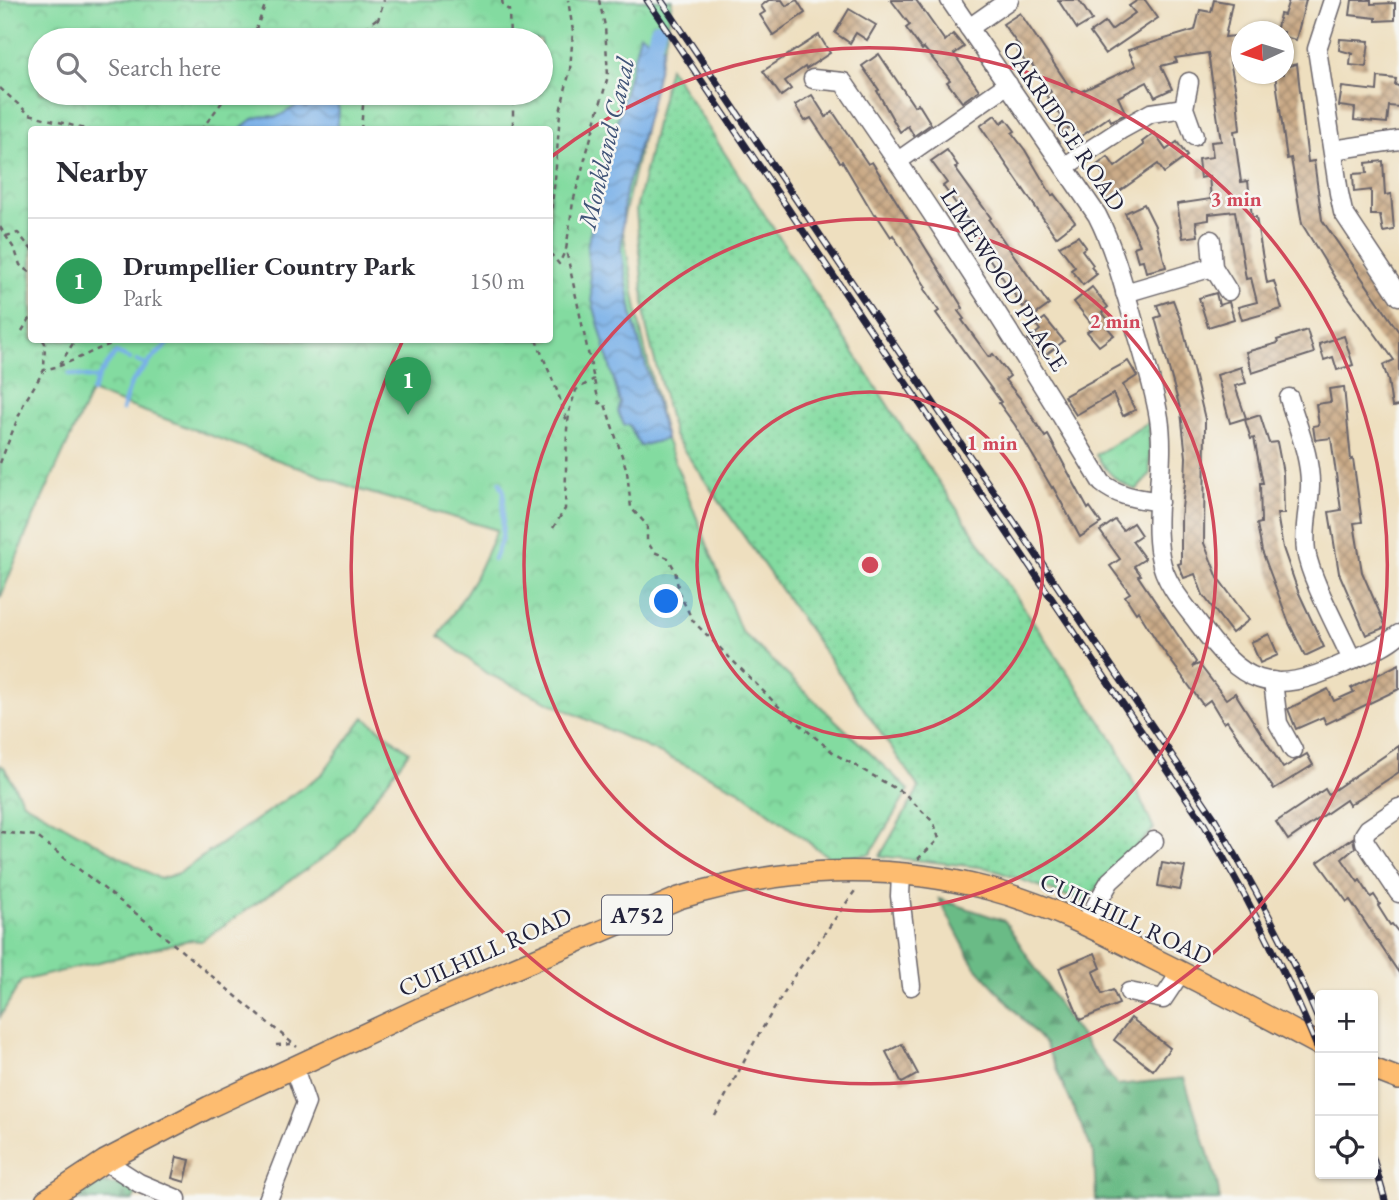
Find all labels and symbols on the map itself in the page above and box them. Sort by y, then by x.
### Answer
north arrow [1231,21,1294,84]
street label: OAKRIDGE ROAD [996,34,1133,217]
water label: Monkland Canal [569,54,642,234]
street label: LIMEWOOD PLACE [934,182,1075,377]
text: 3 min [1210,185,1262,212]
text: 2 min [1089,307,1141,334]
pin: 1 [385,357,431,415]
text: 1 min [966,429,1018,456]
centre of rings [858,553,882,577]
your location [649,584,683,618]
street label: CUILHILL ROAD [1035,865,1217,972]
road number: A752 [602,896,672,934]
street label: CUILHILL ROAD [393,899,576,1004]

